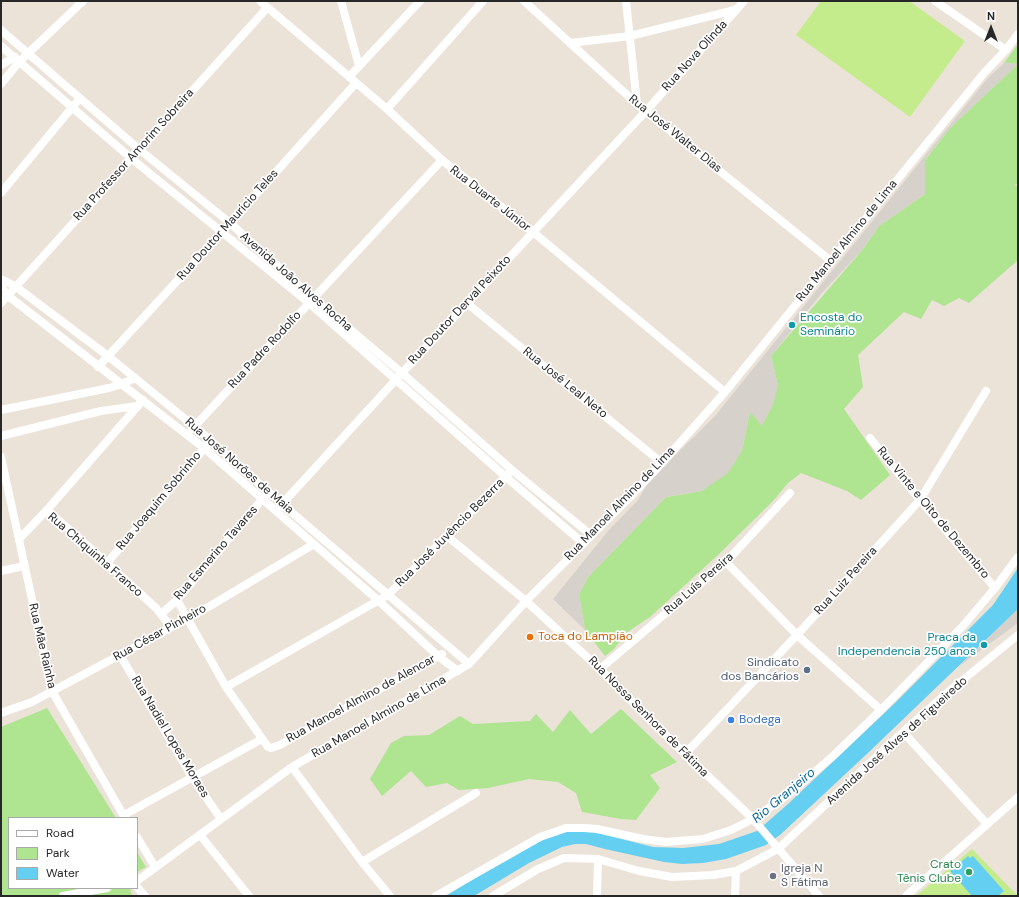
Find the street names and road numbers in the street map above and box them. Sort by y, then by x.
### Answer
street label: Rua Nova Olinda [659,18,731,94]
street label: Rua Professor Amorim Sobreira [71,86,197,224]
street label: Rua José Walter Dias [625,92,725,176]
street label: Rua Duarte Júnior [447,163,533,235]
street label: Rua Doutor Mauricio Teles [174,167,282,283]
street label: Rua Manoel Almino de Lima [793,177,901,305]
street label: Avenida João Alves Rocha [237,229,355,335]
street label: Rua Doutor Derval Peixoto [406,253,514,367]
street label: Rua Padre Rodolfo [225,308,305,392]
street label: Rua José Leal Neto [520,344,610,422]
street label: Rua José Norões de Maia [182,415,296,517]
street label: Rua Manoel Almino de Lima [562,444,678,564]
street label: Rua Vinte e Oito de Dezembro [874,444,992,582]
street label: Rua Joaquim Sobrinho [114,449,204,553]
street label: Rua José Juvêncio Bezerra [393,476,507,590]
street label: Rua Esmerino Tavares [171,503,261,603]
street label: Rua Chiquinha Franco [45,510,145,600]
street label: Rua Luiz Pereira [812,544,880,618]
street label: Rua Luís Pereira [661,550,737,618]
street label: Rua César Pinheiro [111,601,209,665]
street label: Rua Mãe Rainha [25,602,59,690]
street label: Rua Manoel Almino de Alencar [284,652,438,746]
street label: Rua Nossa Senhora de Fátima [585,654,711,780]
street label: Rua Manoel Almino de Lima [309,673,449,761]
street label: Rua Nadiel Lopes Moraes [128,674,212,800]
street label: Avenida José Alves de Figueiredo [824,674,970,808]

